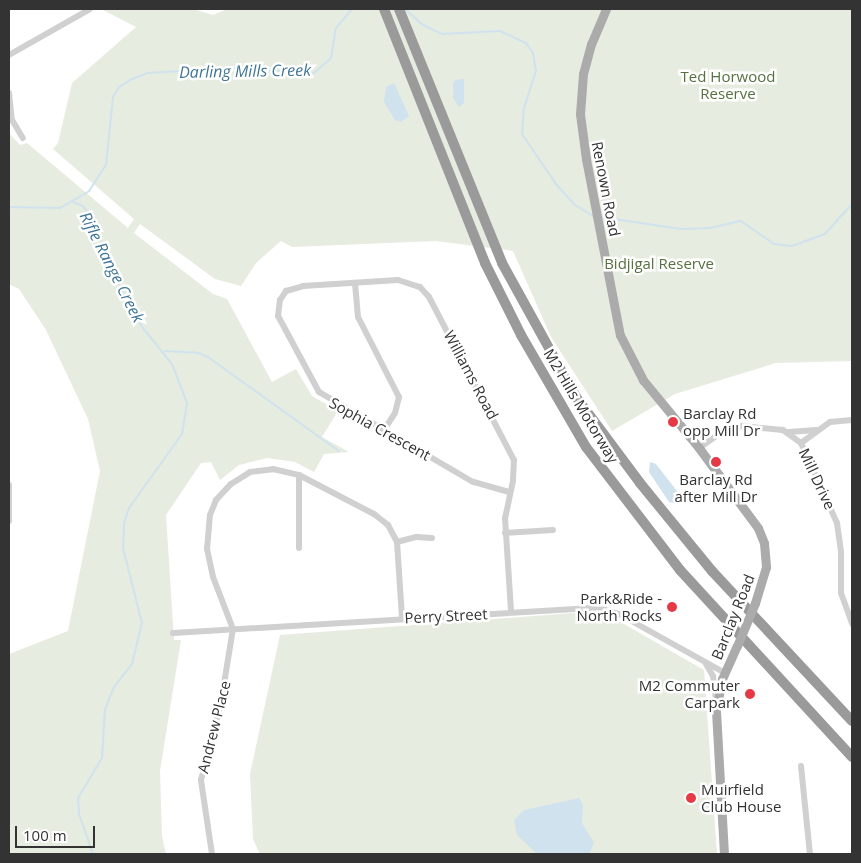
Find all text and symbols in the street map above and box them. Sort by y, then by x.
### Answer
water label: Darling Mills Creek [179,60,311,82]
park label: Ted Horwood Reserve [681,67,775,102]
street label: Renown Road [588,140,624,238]
water label: Rifle Range Creek [76,208,148,326]
park label: Bidjigal Reserve [604,255,714,273]
street label: Williams Road [440,327,502,423]
street label: M2 Hills Motorway [540,346,622,466]
street label: Sophia Crescent [326,394,434,464]
place label: Barclay Rd opp Mill Dr [683,404,760,439]
marker: Barclay Rd opp Mill Dr [667,416,679,428]
street label: Mill Drive [795,446,839,512]
marker: Barclay Rd after Mill Dr [710,456,722,468]
place label: Barclay Rd after Mill Dr [675,470,757,505]
street label: Barclay Road [708,572,758,662]
place label: Park&Ride - North Rocks [577,589,662,624]
marker: Park&Ride - North Rocks [666,601,678,613]
street label: Perry Street [404,605,488,627]
place label: M2 Commuter Carpark [639,676,740,711]
street label: Andrew Place [194,679,234,775]
marker: M2 Commuter Carpark [744,688,756,700]
place label: Muirfield Club House [701,780,781,815]
marker: Muirfield Club House [685,792,697,804]
scale bar [18,816,98,848]
text: 100 m [23,825,67,845]

